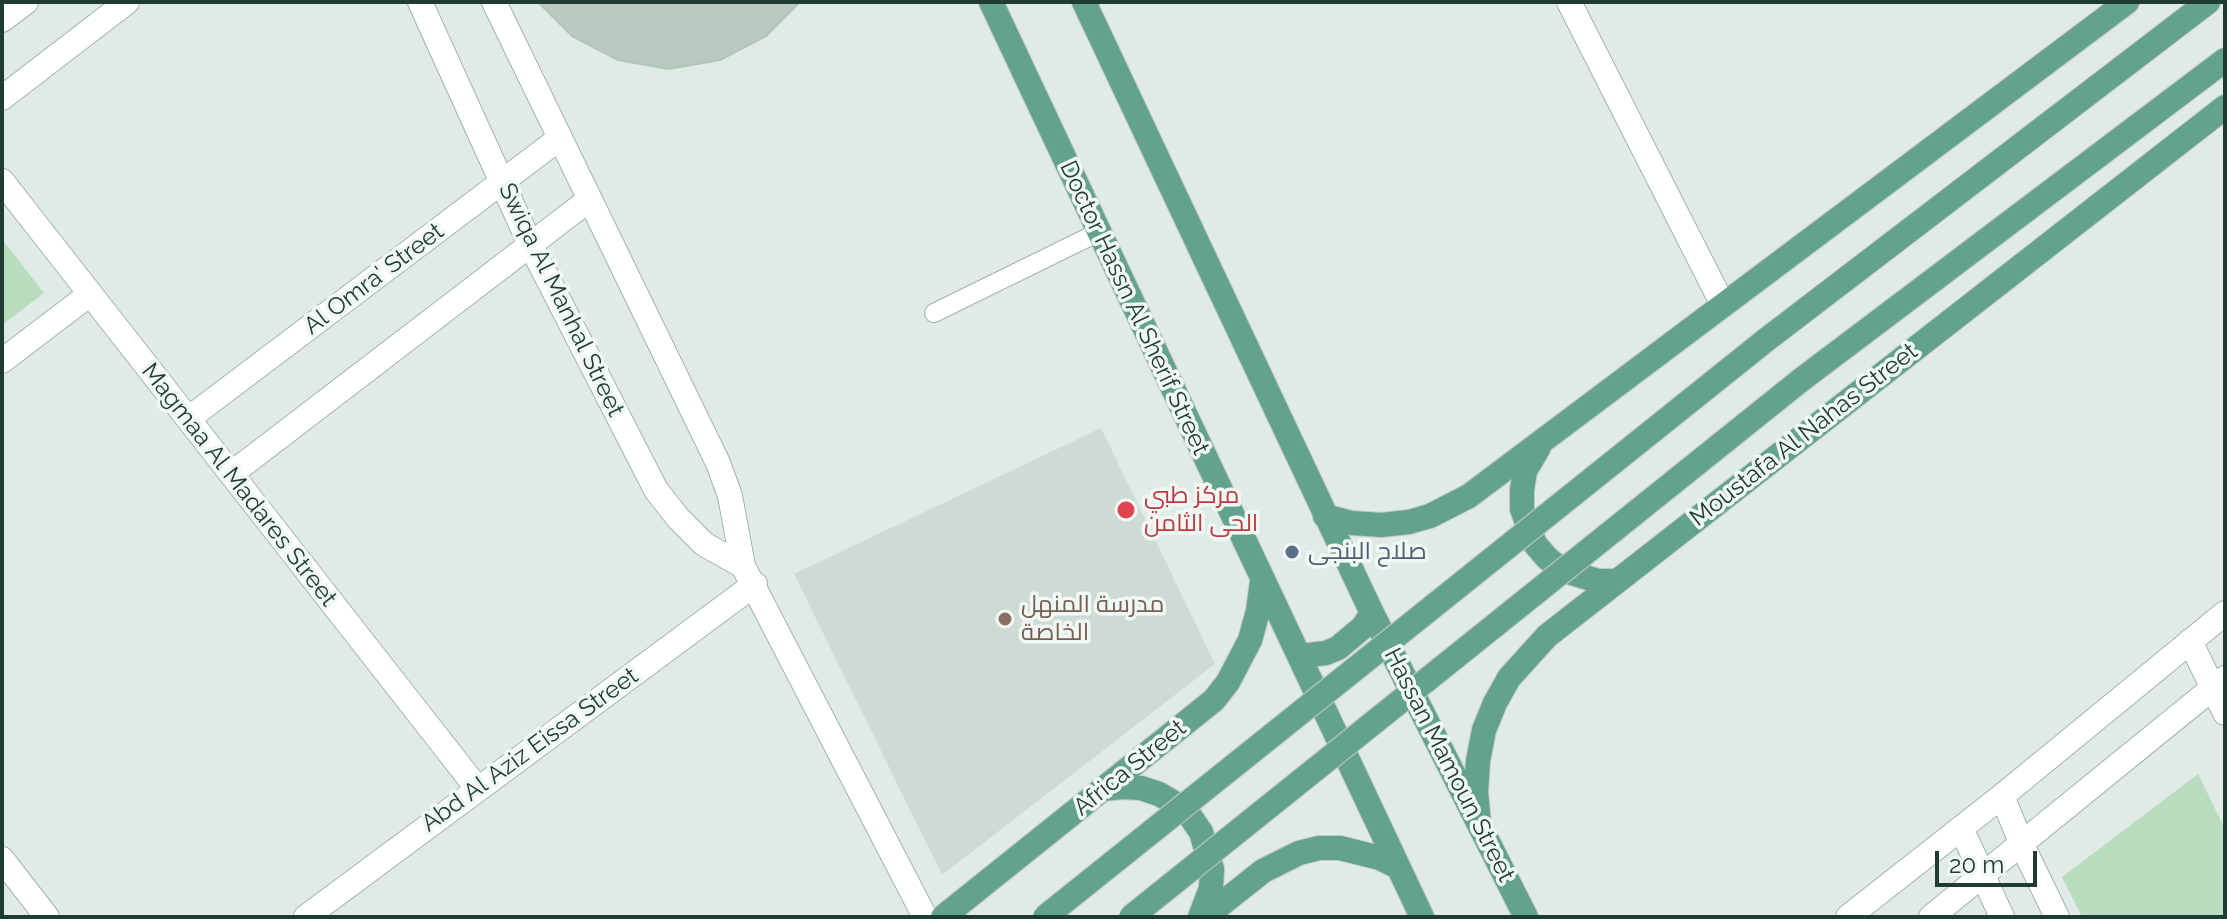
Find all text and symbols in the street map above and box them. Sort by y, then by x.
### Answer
street label: Doctor Hassn Al Sherif Street [1053,156,1215,460]
street label: Swiqa Al Manhal Street [492,179,630,421]
street label: Al Omra' Street [299,217,449,341]
street label: Moustafa Al Nahas Street [1685,337,1923,533]
street label: Magmaa Al Madares Street [135,358,343,612]
place label: مركز طبي الحى الثامن [1144,482,1258,538]
marker: مركز طبي الحى الثامن [1115,499,1137,521]
place label: صلاح البنجى [1308,538,1427,566]
marker: صلاح البنجى [1283,543,1301,561]
place label: مدرسة المنهل الخاصة [1021,591,1164,647]
marker: مدرسة المنهل الخاصة [996,610,1014,628]
street label: Hassan Mamoun Street [1378,643,1520,887]
street label: Abd Al Aziz Eissa Street [416,662,644,838]
street label: Africa Street [1068,714,1192,822]
scale bar [1939,835,2041,885]
text: 20 m [1949,850,2004,879]

